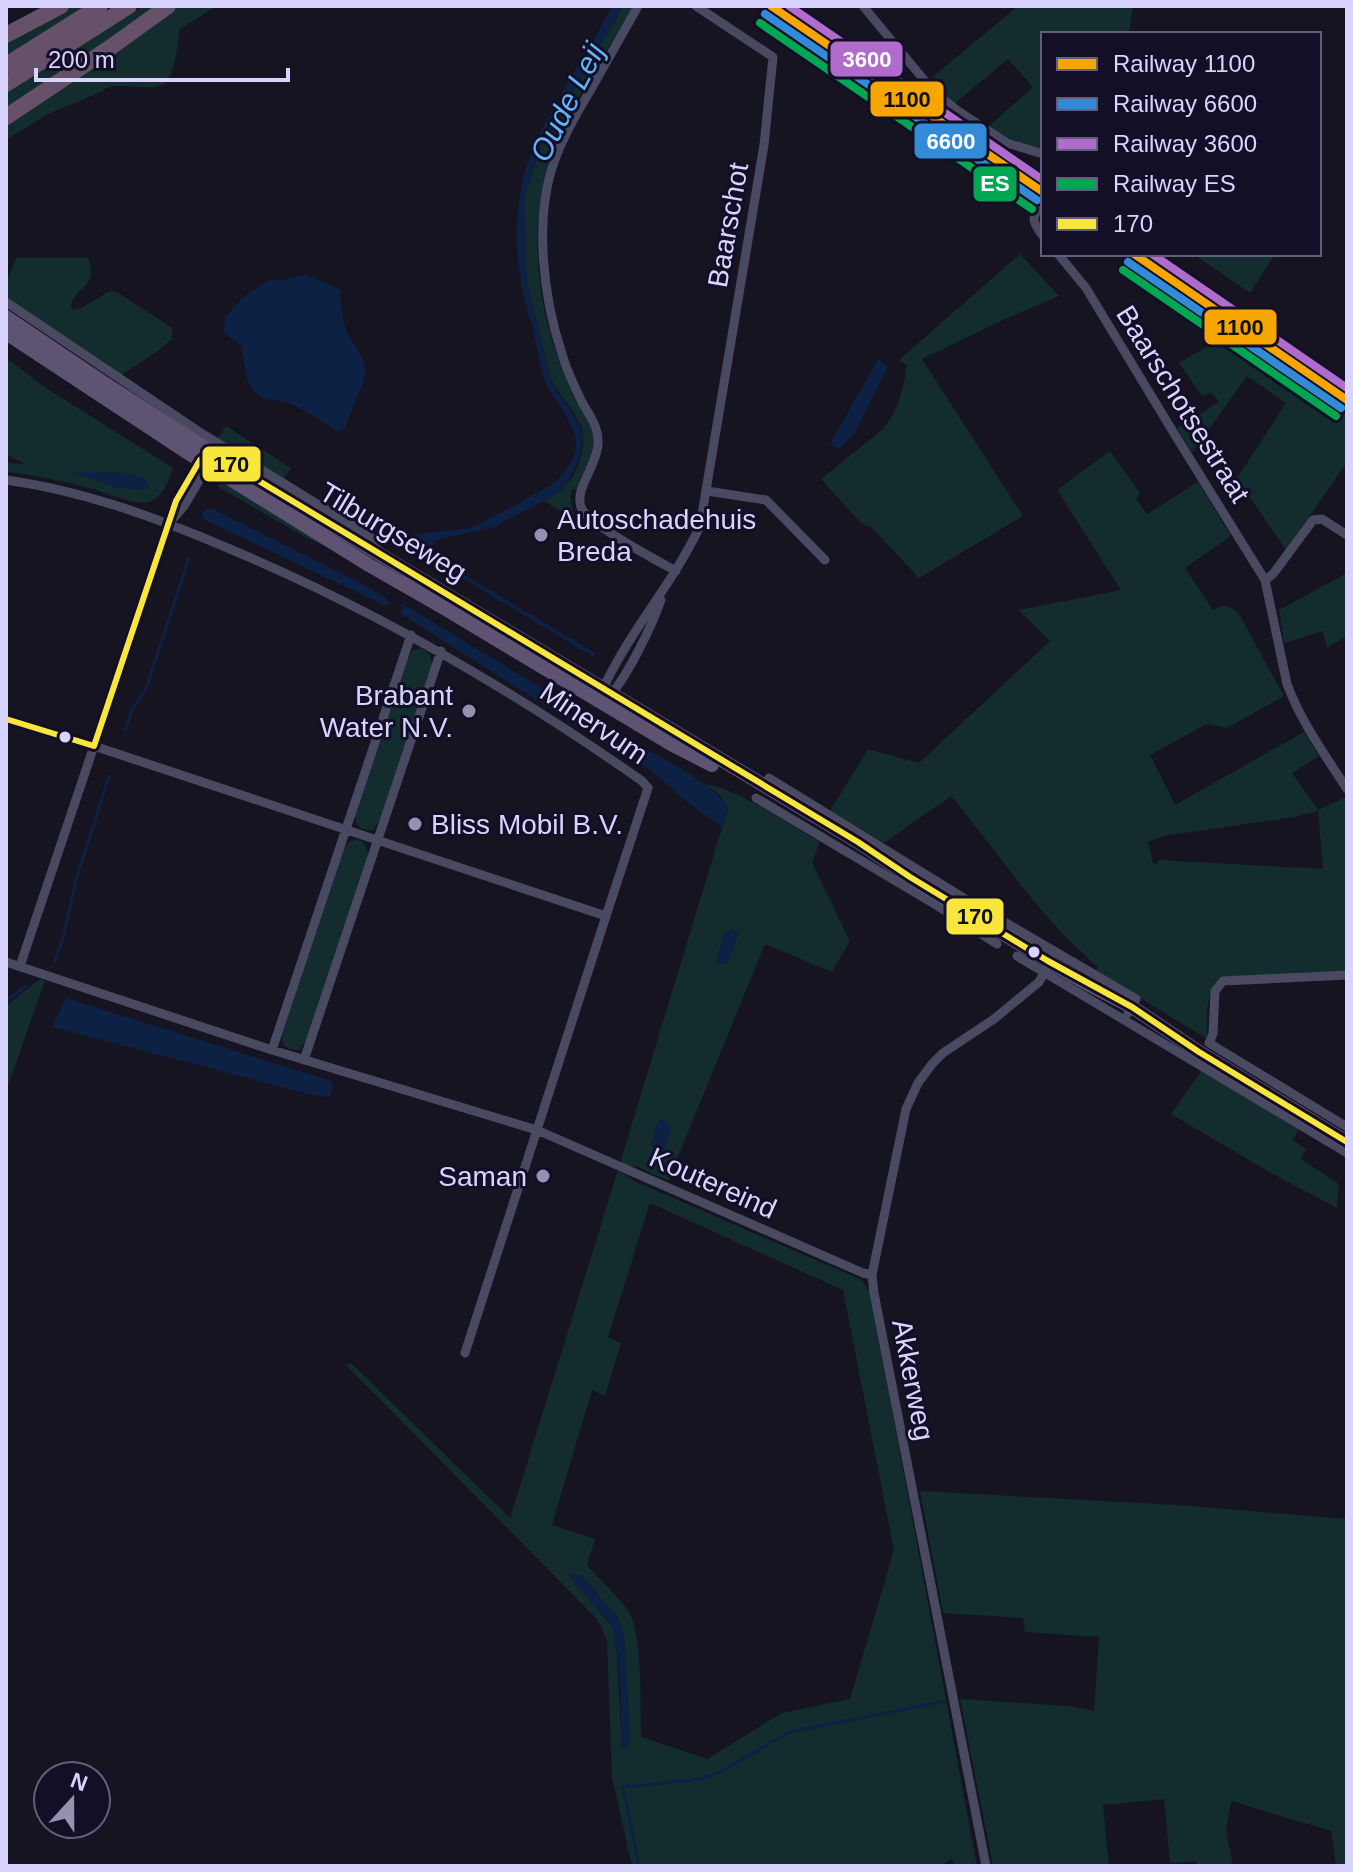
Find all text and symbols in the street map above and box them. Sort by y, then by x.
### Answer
scale bar [36,32,288,82]
legend [1041,32,1321,256]
water label: Oude Leij [523,36,611,167]
line badge: 3600 [829,40,904,78]
text: 200 m [48,46,115,73]
text: 3600 [843,47,891,72]
text: Railway 1100 [1113,50,1255,77]
line badge: 1100 [869,80,945,118]
text: 1100 [883,87,931,112]
text: Railway 6600 [1113,90,1257,117]
line badge: 6600 [913,122,988,160]
text: 6600 [927,129,975,154]
text: Railway 3600 [1113,130,1257,157]
street label: Baarschot [702,160,754,290]
line badge: ES [972,165,1018,203]
text: Railway ES [1113,170,1236,197]
text: ES [980,171,1010,196]
text: 170 [1113,210,1153,237]
street label: Baarschotsestraat [1110,300,1256,508]
line badge: 1100 [1203,308,1278,346]
text: 1100 [1216,315,1264,340]
line badge: 170 [201,445,262,483]
text: 170 [213,452,249,477]
street label: Tilburgseweg [314,476,472,588]
place label: Autoschadehuis Breda [557,504,756,567]
marker: Autoschadehuis Breda [532,526,550,544]
street label: Minervum [534,676,654,770]
place label: Brabant Water N.V. [320,680,453,743]
marker: Brabant Water N.V. [460,702,478,720]
unlabelled marker [57,729,73,745]
place label: Bliss Mobil B.V. [431,809,623,840]
marker: Bliss Mobil B.V. [406,815,424,833]
line badge: 170 [945,897,1005,936]
text: 170 [957,904,993,929]
unlabelled marker [1026,944,1042,960]
street label: Koutereind [645,1141,781,1225]
place label: Saman [438,1161,527,1192]
marker: Saman [534,1167,552,1185]
street label: Akkerweg [886,1317,940,1443]
north arrow [32,1760,112,1840]
text: N [67,1767,91,1796]

